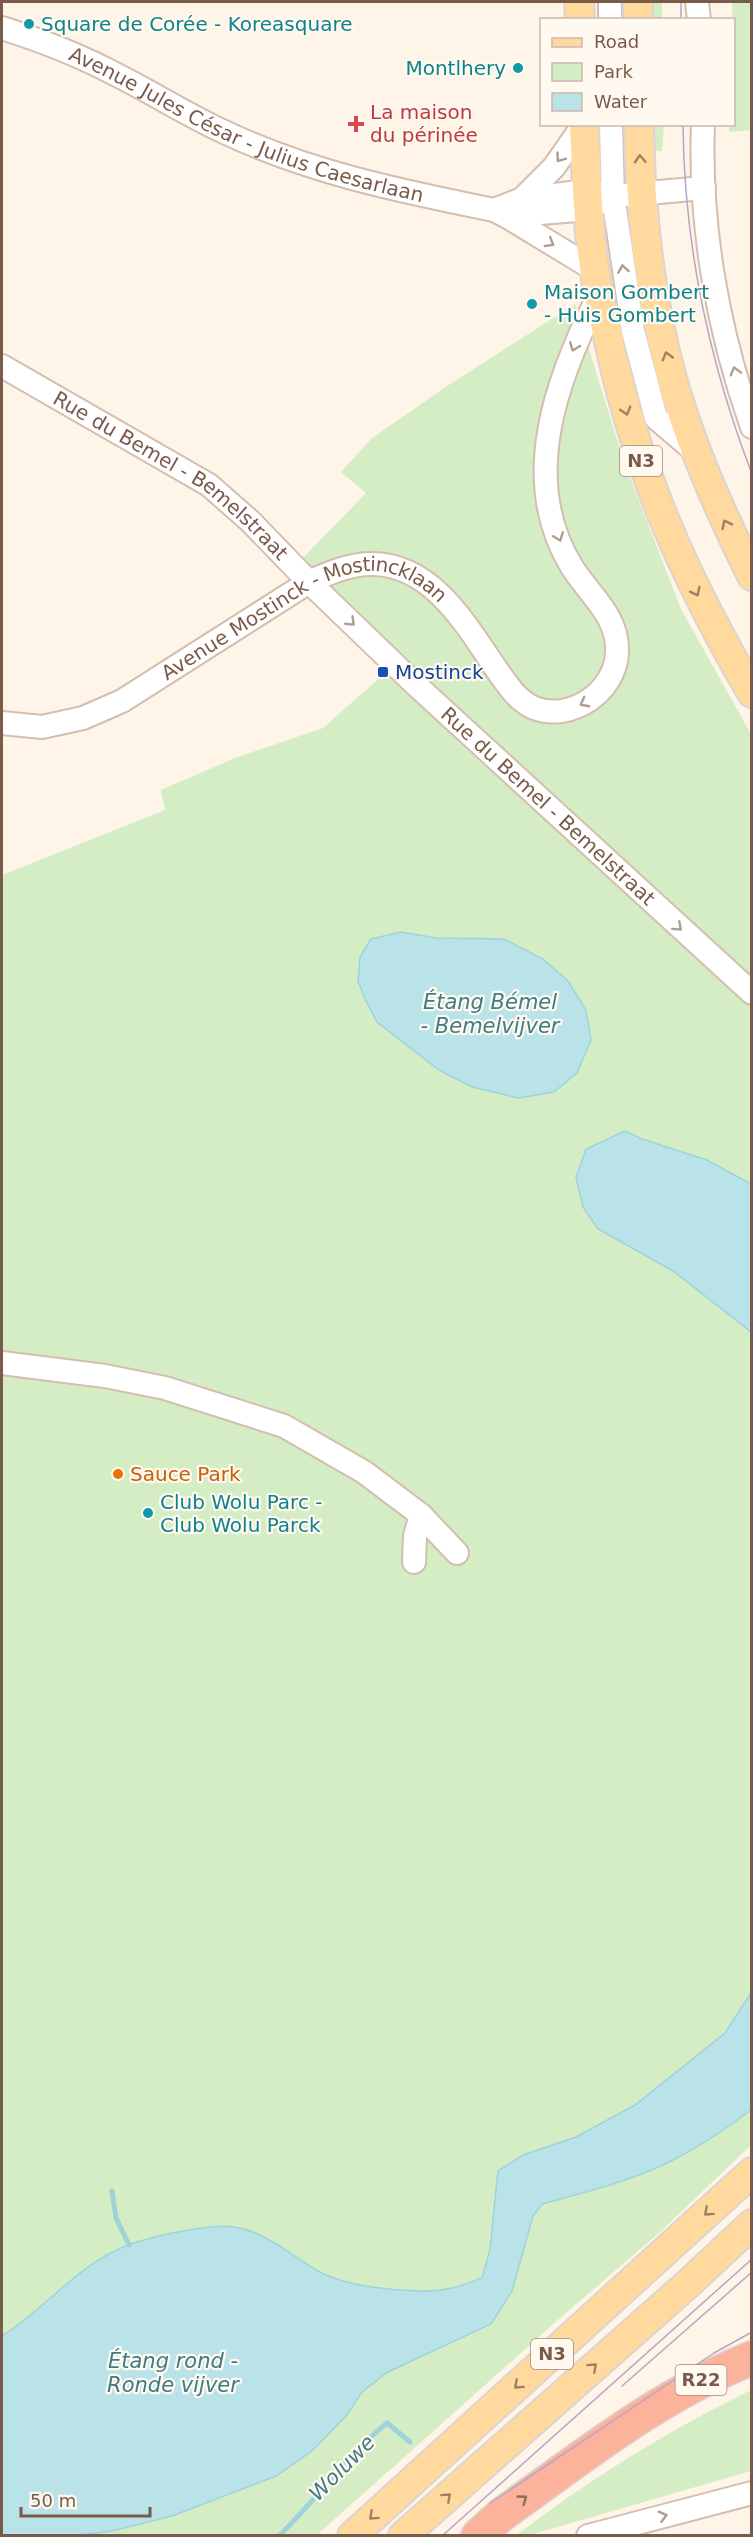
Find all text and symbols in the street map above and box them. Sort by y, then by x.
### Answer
place label: Square de Corée - Koreasquare [41,12,352,36]
marker: Square de Corée - Koreasquare [22,17,36,31]
legend [540,18,735,126]
text: Road [594,31,639,52]
street label: Avenue Jules César - Julius Caesarlaan [66,42,426,207]
place label: Montlhery [405,56,506,80]
marker: Montlhery [511,61,525,75]
text: Park [594,61,633,82]
text: Water [594,91,648,112]
place label: La maison du périnée [370,100,478,147]
marker: La maison du périnée [347,115,365,133]
one-way arrow [556,152,567,163]
one-way arrow [634,154,647,163]
one-way arrow [544,236,554,248]
one-way arrow [618,264,630,273]
place label: Maison Gombert - Huis Gombert [544,280,709,327]
marker: Maison Gombert - Huis Gombert [525,297,539,311]
one-way arrow [568,342,581,352]
one-way arrow [662,351,674,362]
one-way arrow [729,366,742,376]
street label: Rue du Bemel - Bemelstraat [49,386,293,565]
one-way arrow [619,405,631,416]
road number: N3 [620,446,662,476]
one-way arrow [722,519,734,530]
one-way arrow [552,530,564,541]
one-way arrow [689,586,701,597]
street label: Avenue Mostinck - Mostincklaan [145,593,461,693]
one-way arrow [344,615,355,626]
place label: Mostinck [395,660,484,684]
marker: Mostinck [376,665,390,679]
one-way arrow [580,696,591,707]
street label: Rue du Bemel - Bemelstraat [436,702,660,910]
one-way arrow [671,920,682,931]
water label: Étang Bémel - Bemelvijver [421,989,561,1038]
place label: Sauce Park [130,1462,241,1486]
marker: Sauce Park [111,1467,125,1481]
place label: Club Wolu Parc - Club Wolu Parck [160,1490,322,1537]
marker: Club Wolu Parc - Club Wolu Parck [141,1506,155,1520]
one-way arrow [705,2205,715,2216]
road number: N3 [531,2339,573,2369]
water label: Étang rond - Ronde vijver [107,2348,240,2397]
one-way arrow [586,2364,597,2375]
road number: R22 [676,2365,726,2395]
one-way arrow [514,2378,525,2389]
water label: Woluwe [304,2430,380,2506]
scale bar [21,2480,150,2518]
text: 50 m [30,2490,76,2511]
one-way arrow [440,2493,450,2504]
one-way arrow [517,2495,528,2506]
one-way arrow [369,2509,380,2520]
one-way arrow [657,2511,668,2523]

